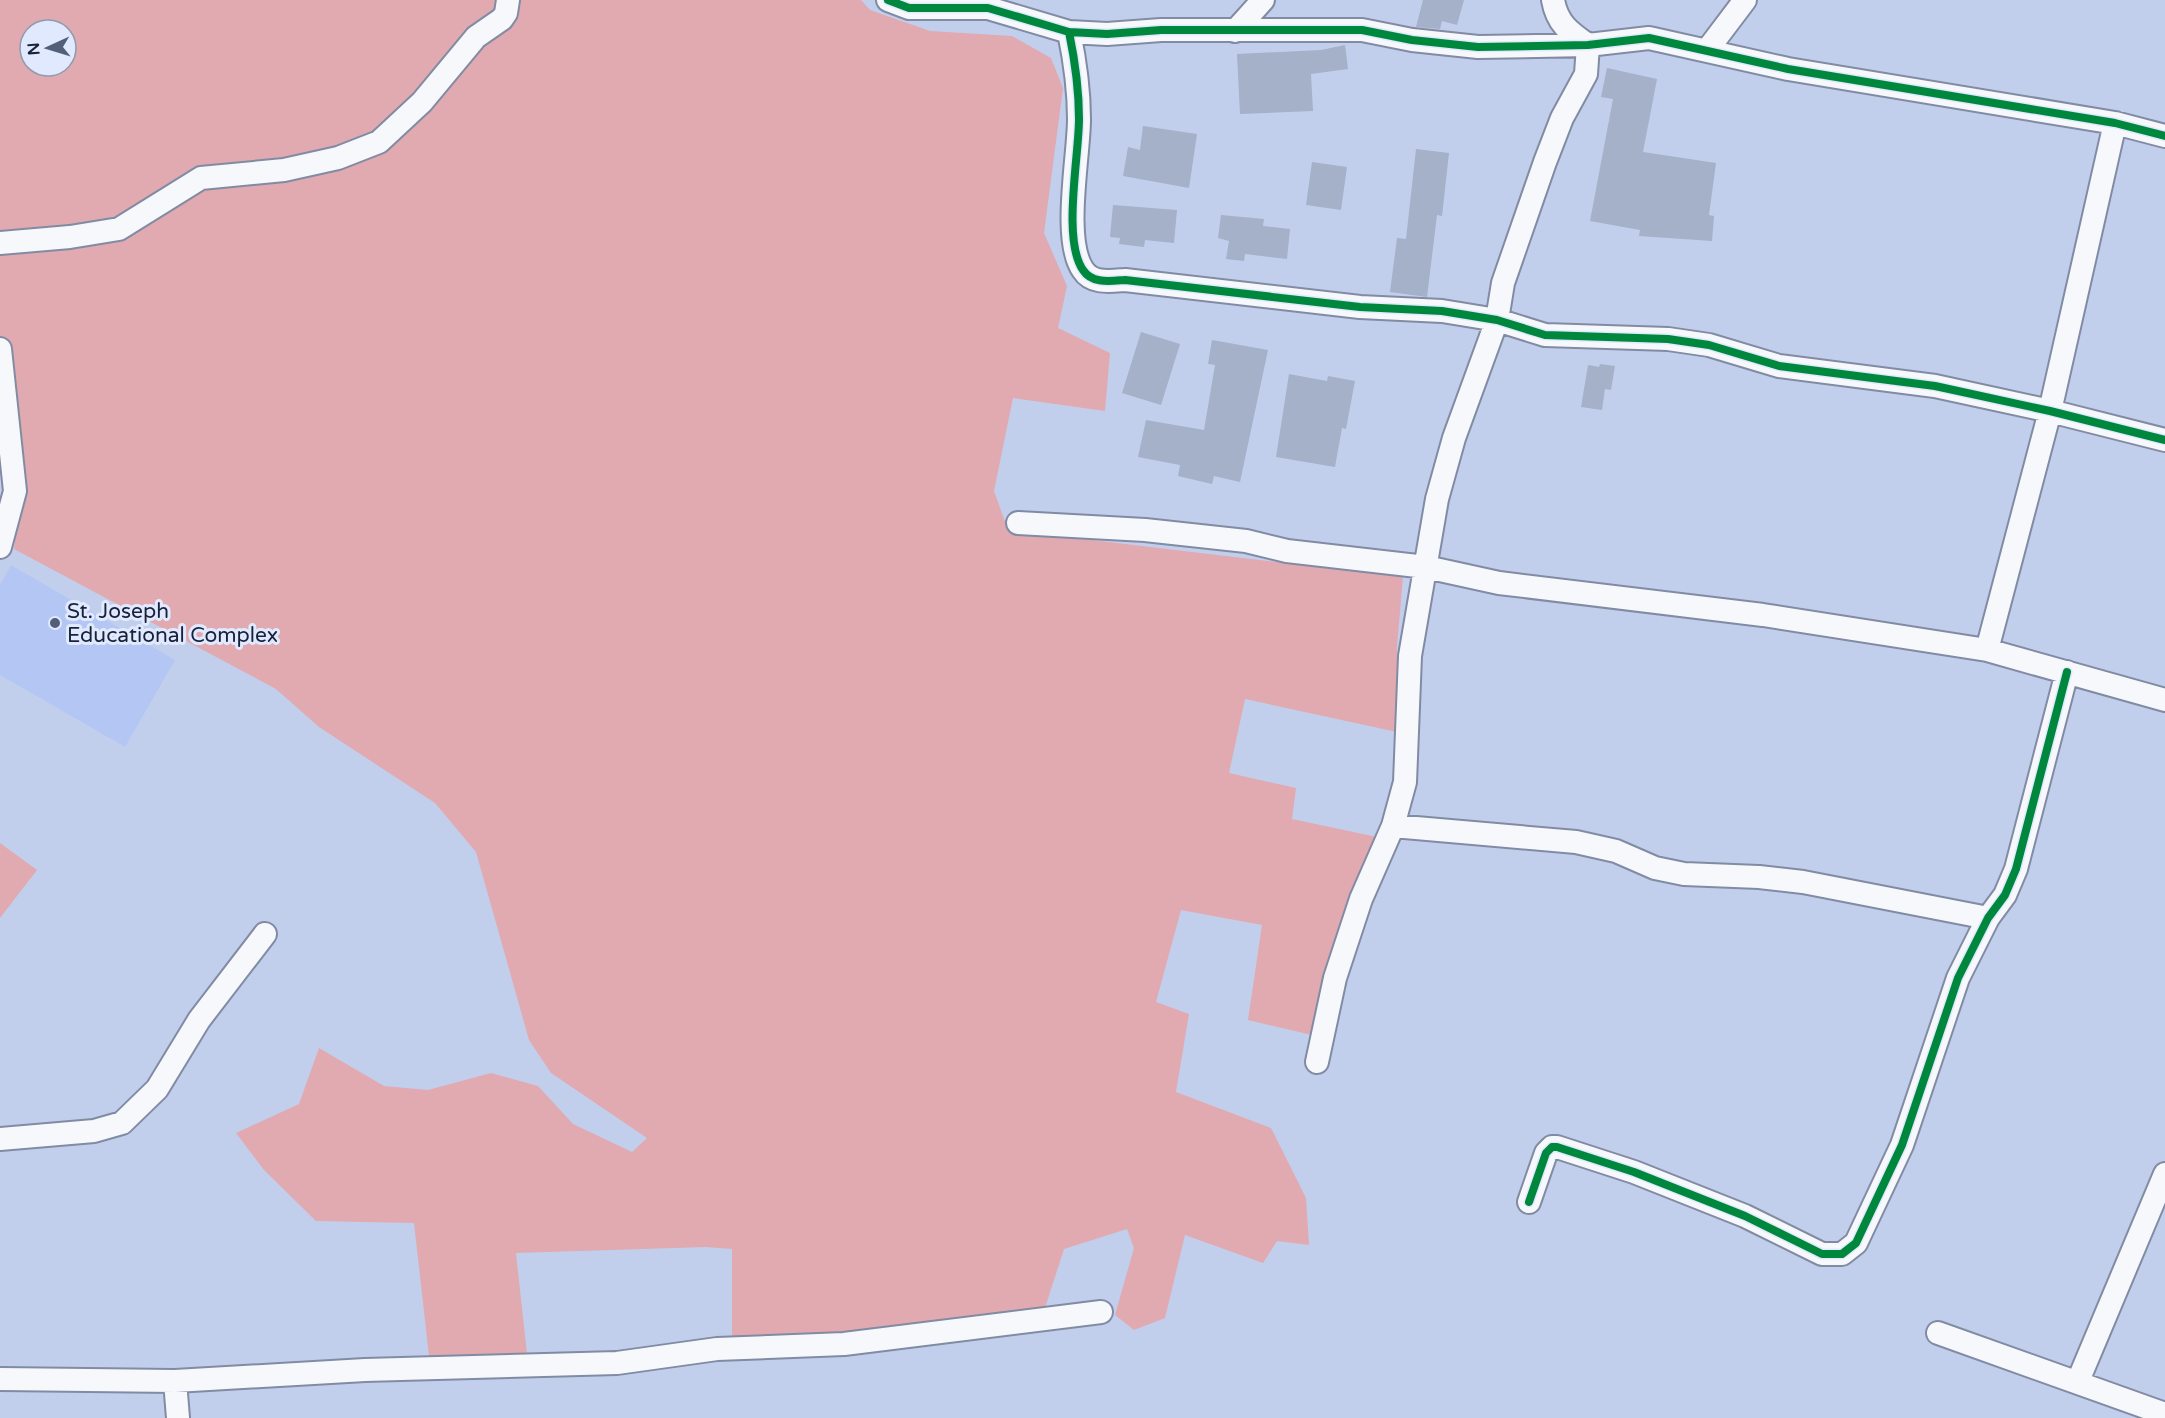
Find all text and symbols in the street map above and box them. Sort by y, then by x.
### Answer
north arrow [18,18,78,78]
text: N [24,42,44,56]
place label: St. Joseph Educational Complex [67,599,278,648]
marker: St. Joseph Educational Complex [48,616,62,630]

